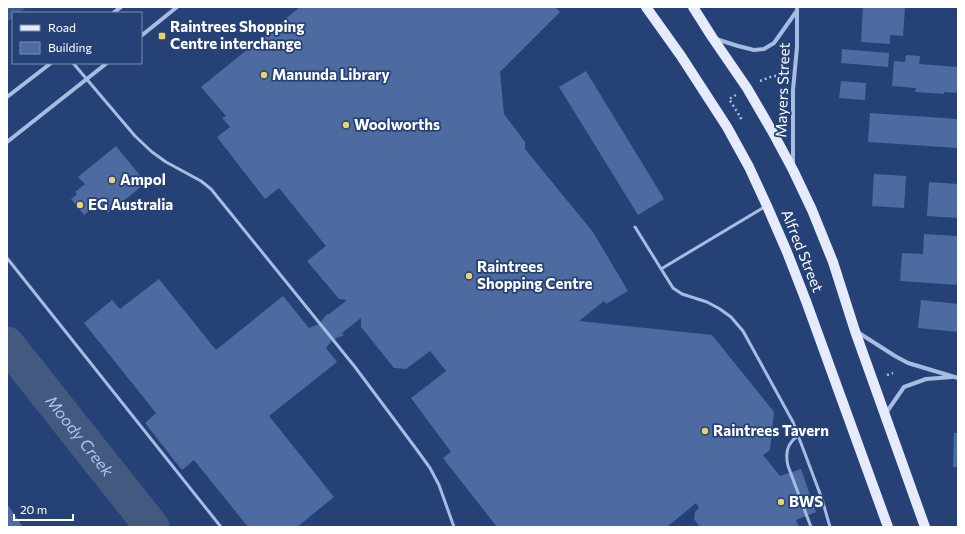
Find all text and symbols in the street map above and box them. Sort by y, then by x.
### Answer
legend [12,12,142,64]
place label: Raintrees Shopping Centre interchange [170,17,305,52]
text: Road [48,20,76,34]
marker: Raintrees Shopping Centre interchange [157,31,167,41]
text: Building [48,40,92,54]
street label: Mayers Street [771,42,793,138]
place label: Manunda Library [272,65,391,83]
marker: Manunda Library [259,70,269,80]
place label: Woolworths [354,115,440,133]
marker: Woolworths [341,120,351,130]
place label: Ampol [120,170,166,188]
marker: Ampol [107,175,117,185]
place label: EG Australia [88,195,173,213]
marker: EG Australia [75,200,85,210]
street label: Alfred Street [778,207,828,295]
place label: Raintrees Shopping Centre [477,257,593,292]
marker: Raintrees Shopping Centre [464,271,474,281]
water label: Moody Creek [42,391,118,480]
place label: Raintrees Tavern [713,421,829,439]
marker: Raintrees Tavern [700,426,710,436]
place label: BWS [789,492,823,510]
scale bar [14,496,73,522]
marker: BWS [776,497,786,507]
text: 20 m [20,502,47,516]

